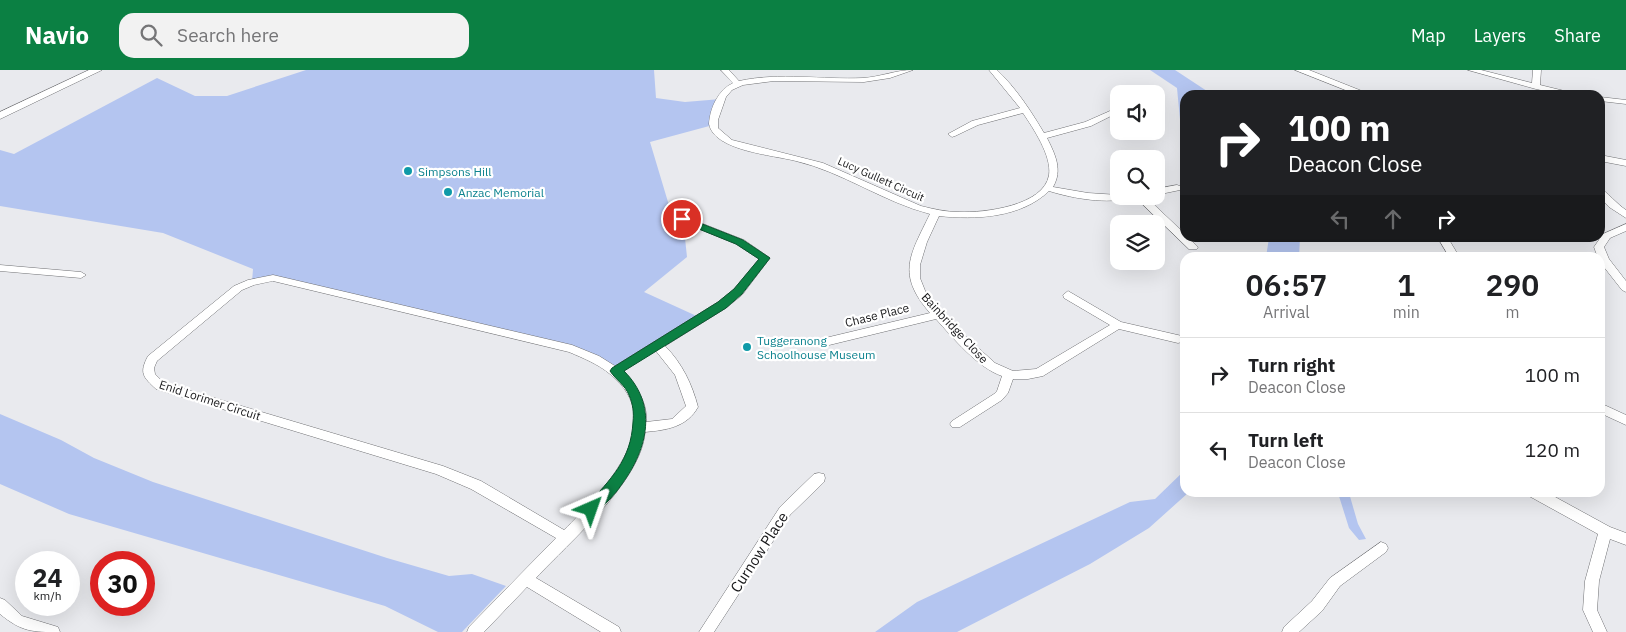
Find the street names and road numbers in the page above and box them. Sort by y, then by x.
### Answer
street label: Lucy Gullett Circuit [836,154,927,204]
street label: Bainbridge Close [919,290,992,367]
street label: Chase Place [843,300,911,330]
street label: Enid Lorimer Circuit [157,377,263,423]
street label: Curnow Place [726,508,792,596]

